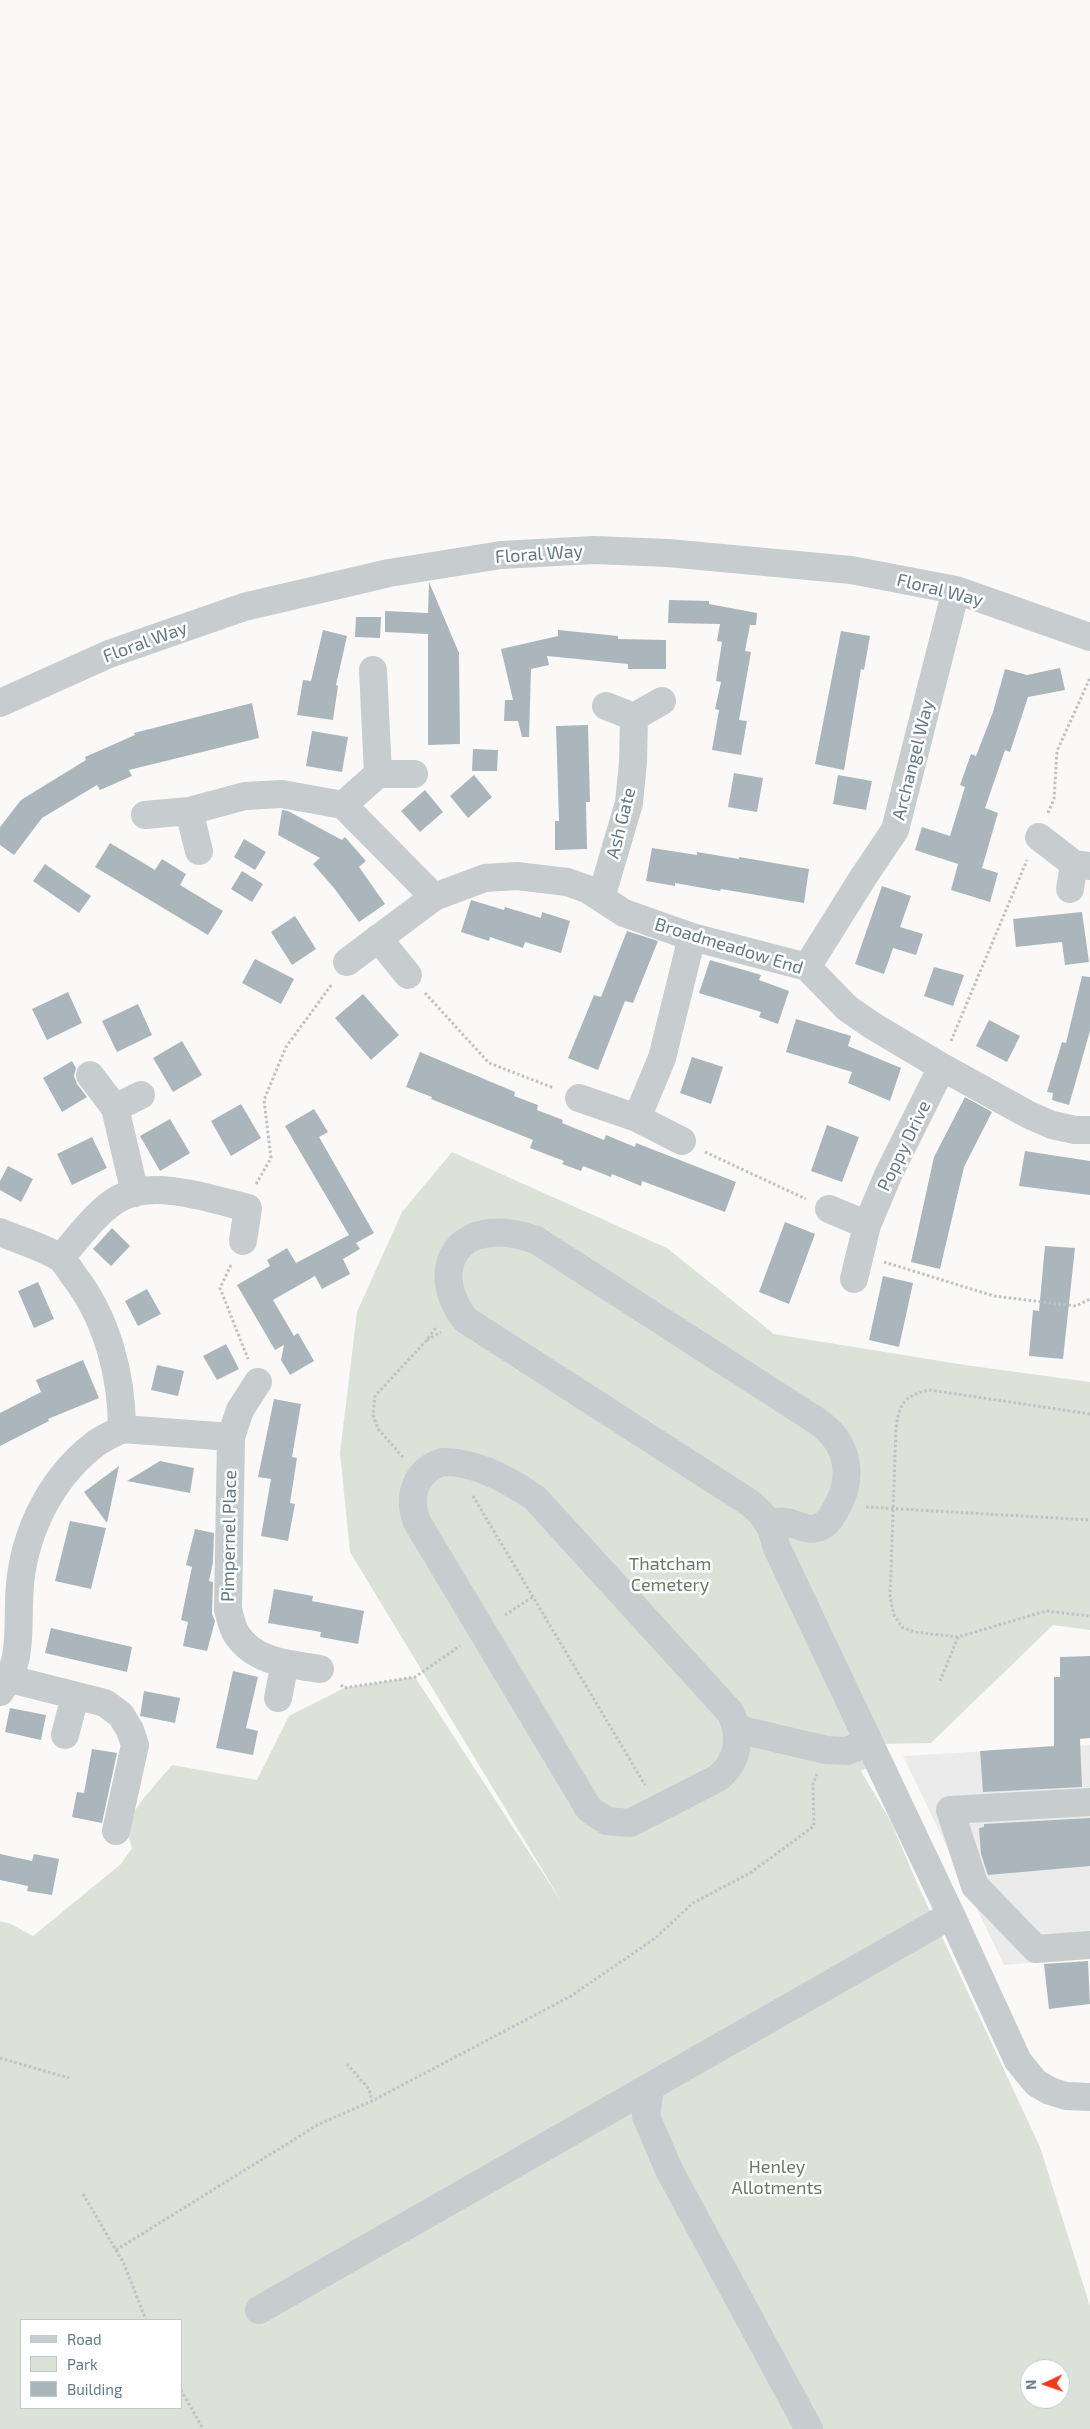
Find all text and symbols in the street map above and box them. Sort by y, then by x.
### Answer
street label: Floral Way [494,540,584,568]
street label: Floral Way [895,569,985,611]
street label: Floral Way [100,617,190,667]
street label: Archangel Way [888,698,938,822]
street label: Ash Gate [602,785,640,861]
street label: Broadmeadow End [652,913,806,979]
street label: Poppy Drive [873,1097,935,1195]
street label: Pimpernel Place [217,1470,241,1602]
park label: Thatcham Cemetery [629,1553,711,1596]
park label: Henley Allotments [732,2156,822,2198]
legend [20,2319,182,2409]
text: Road [67,2330,102,2348]
text: Park [67,2355,98,2373]
north arrow [1020,2359,1070,2409]
text: N [1022,2379,1039,2390]
text: Building [67,2380,122,2398]

